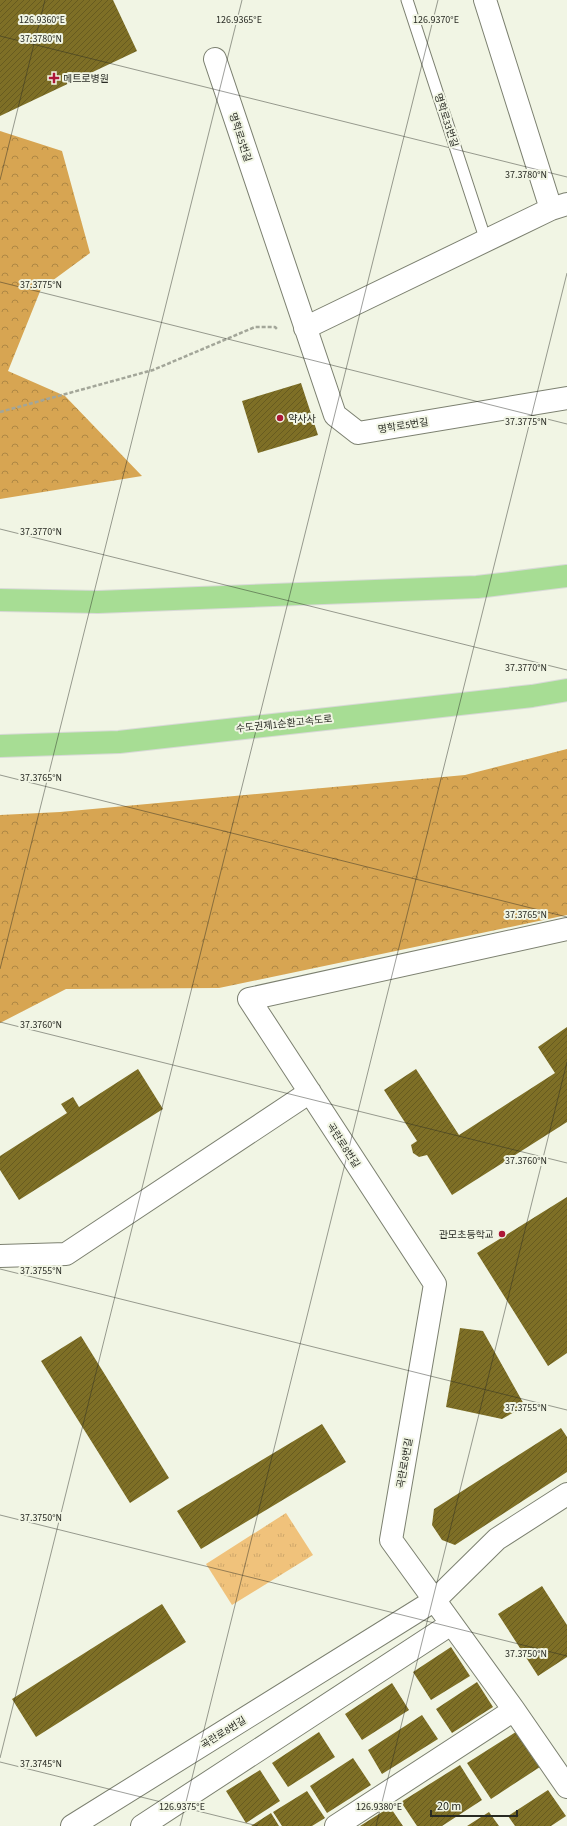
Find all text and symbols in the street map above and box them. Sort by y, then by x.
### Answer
text: 126.9360°E [19,13,65,27]
text: 126.9365°E [216,13,262,27]
text: 126.9370°E [413,13,459,27]
text: 37.3780°N [20,32,62,46]
marker: 메트로병원 [48,72,60,84]
place label: 메트로병원 [63,72,109,86]
street label: 명학로33번길 [431,92,461,149]
street label: 명학로5번길 [226,111,255,164]
text: 37.3780°N [505,168,547,182]
text: 37.3775°N [20,278,62,292]
place label: 약사사 [288,412,316,426]
marker: 약사사 [275,413,285,423]
street label: 명학로5번길 [377,415,429,437]
text: 37.3775°N [505,415,547,429]
text: 37.3770°N [20,525,62,539]
text: 37.3770°N [505,661,547,675]
street label: 수도권제1순환고속도로 [235,712,333,736]
text: 37.3765°N [20,771,62,785]
text: 37.3765°N [505,908,547,922]
text: 37.3760°N [20,1018,62,1032]
street label: 곡란로8번길 [323,1120,363,1171]
text: 37.3760°N [505,1154,547,1168]
place label: 관모초등학교 [439,1228,494,1242]
marker: 관모초등학교 [497,1229,507,1239]
text: 37.3755°N [20,1264,62,1278]
text: 37.3755°N [505,1401,547,1415]
street label: 곡란로8번길 [394,1437,416,1489]
text: 37.3750°N [20,1511,62,1525]
text: 37.3750°N [505,1647,547,1661]
street label: 곡란로8번길 [198,1713,249,1752]
text: 37.3745°N [20,1757,62,1771]
scale bar [431,1792,517,1818]
text: 20 m [437,1798,461,1815]
text: 126.9375°E [159,1800,205,1814]
text: 126.9380°E [356,1800,402,1814]

